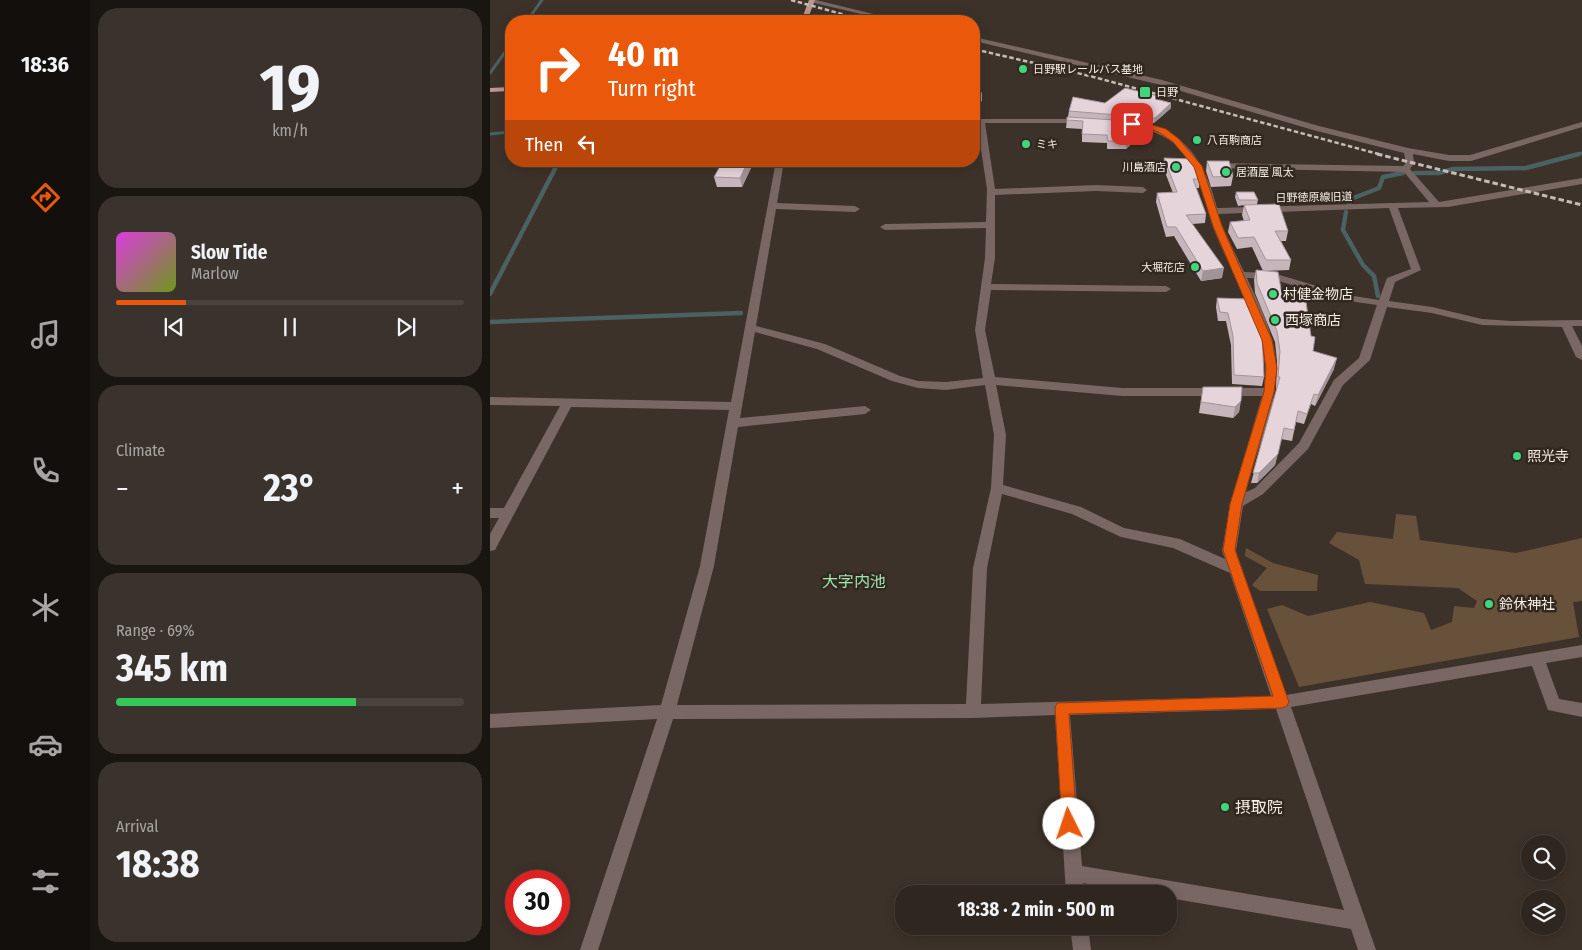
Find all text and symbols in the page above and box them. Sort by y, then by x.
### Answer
text: 40 m [608,33,679,75]
icon: right [525,35,590,100]
text: 19 [259,49,321,127]
text: 18:36 [21,51,69,78]
marker: 日野駅レールバス基地 [1017,63,1029,75]
place label: 日野駅レールバス基地 [1033,63,1143,76]
text: Turn right [608,75,696,102]
marker: 日野 [1138,85,1152,99]
place label: 日野 [1156,86,1178,99]
pin [1111,103,1153,145]
icon: arrive [1118,110,1146,138]
text: km/h [272,121,308,140]
icon: left [573,130,601,158]
text: Then [525,133,563,156]
marker: 八百駒商店 [1191,134,1203,146]
place label: 八百駒商店 [1207,134,1262,147]
marker: ミキ [1020,138,1032,150]
place label: ミキ [1036,138,1058,151]
place label: 川島酒店 [1122,161,1166,174]
marker: 川島酒店 [1170,161,1182,173]
marker: 居酒屋 風太 [1220,166,1232,178]
place label: 居酒屋 風太 [1236,166,1294,179]
icon: directions [28,180,63,215]
street label: 日野徳原線旧道 [1275,190,1353,205]
text: Slow Tide [191,241,267,264]
place label: 大堀花店 [1141,261,1185,274]
marker: 大堀花店 [1189,261,1201,273]
text: Marlow [191,264,239,283]
place label: 村健金物店 [1283,286,1353,303]
marker: 村健金物店 [1267,288,1279,300]
place label: 西塚商店 [1285,312,1341,329]
icon: previous [160,313,188,341]
icon: pause [276,313,304,341]
icon: next [392,313,420,341]
marker: 西塚商店 [1269,314,1281,326]
icon: music [28,317,63,352]
text: Climate [116,441,165,460]
place label: 照光寺 [1527,448,1569,465]
marker: 照光寺 [1511,450,1523,462]
icon: phone [28,453,63,488]
text: 23° [263,465,317,511]
text: − [116,472,129,505]
text: + [451,472,464,505]
district label: 大字内池 [822,572,886,591]
icon: climate [28,590,63,625]
place label: 鈴休神社 [1499,596,1555,613]
marker: 鈴休神社 [1483,598,1495,610]
text: Range · 69% [116,621,194,640]
text: 345 km [116,645,228,691]
icon: car [28,727,63,762]
position arrow [1042,797,1094,849]
place label: 摂取院 [1235,798,1283,817]
marker: 摂取院 [1219,801,1231,813]
text: Arrival [116,817,158,836]
map controls [1521,835,1566,935]
button: search [1521,835,1566,880]
text: 18:38 [116,841,200,887]
icon: filters [28,864,63,899]
speed limit sign: 30 [505,870,570,935]
button: layers [1521,890,1566,935]
text: 18:38 · 2 min · 500 m [958,898,1114,921]

